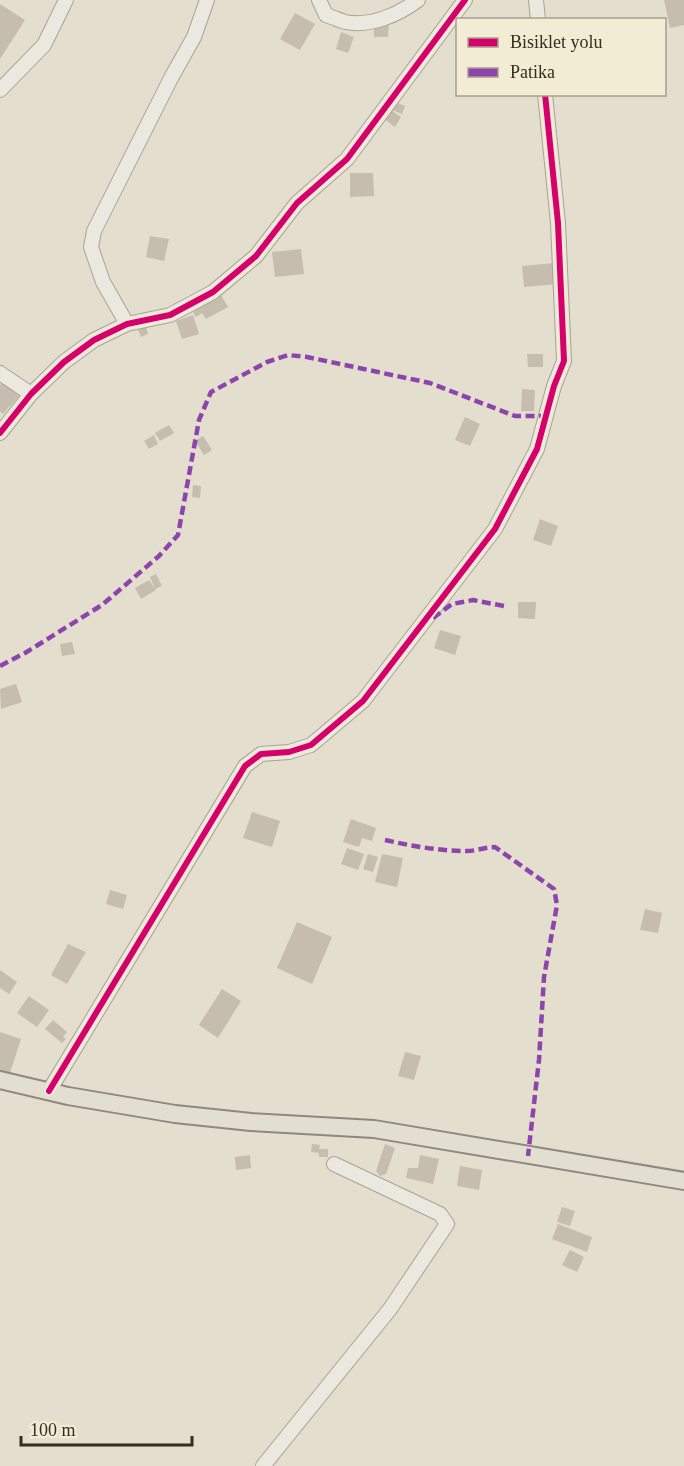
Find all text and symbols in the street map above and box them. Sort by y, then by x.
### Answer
legend [456,18,666,96]
text: Bisiklet yolu [510,32,603,52]
text: Patika [510,62,555,82]
scale bar [21,1409,192,1447]
text: 100 m [30,1420,76,1440]

